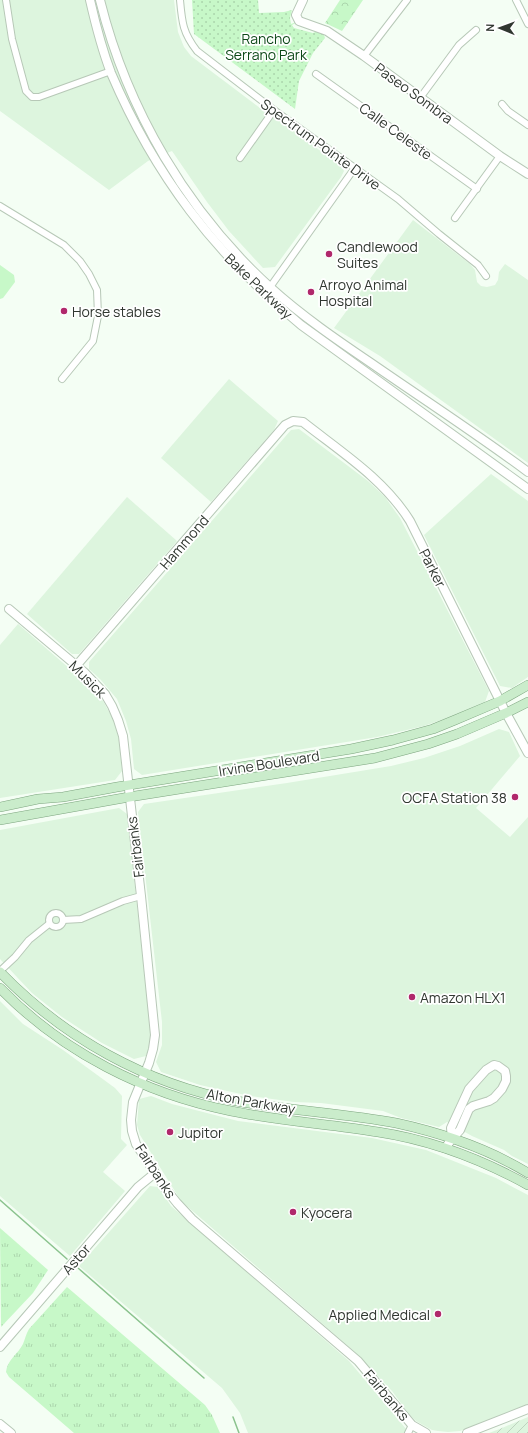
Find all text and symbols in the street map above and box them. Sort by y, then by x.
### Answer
north arrow [480,8,520,48]
text: N [482,24,497,32]
park label: Rancho Serrano Park [225,29,308,64]
street label: Paseo Sombra [371,58,457,128]
street label: Spectrum Pointe Drive [257,94,385,194]
street label: Calle Celeste [356,98,436,164]
place label: Candlewood Suites [337,237,418,272]
street label: Bake Parkway [221,249,297,324]
marker: Candlewood Suites [324,249,334,259]
place label: Arroyo Animal Hospital [319,275,407,310]
marker: Arroyo Animal Hospital [306,287,316,297]
place label: Horse stables [72,302,161,321]
marker: Horse stables [59,306,69,316]
street label: Hammond [155,511,213,573]
street label: Parker [415,545,451,591]
street label: Musick [65,656,112,703]
street label: Irvine Boulevard [217,746,321,780]
place label: OCFA Station 38 [402,788,507,807]
marker: OCFA Station 38 [510,792,520,802]
street label: Fairbanks [122,815,148,879]
place label: Amazon HLX1 [420,988,505,1007]
marker: Amazon HLX1 [407,992,417,1002]
street label: Alton Parkway [205,1084,297,1118]
place label: Jupitor [178,1123,223,1142]
marker: Jupitor [165,1127,175,1137]
street label: Fairbanks [131,1140,181,1202]
place label: Kyocera [301,1203,352,1222]
marker: Kyocera [288,1207,298,1217]
street label: Astor [57,1240,95,1278]
place label: Applied Medical [328,1305,430,1324]
marker: Applied Medical [433,1309,443,1319]
street label: Fairbanks [360,1365,414,1425]

